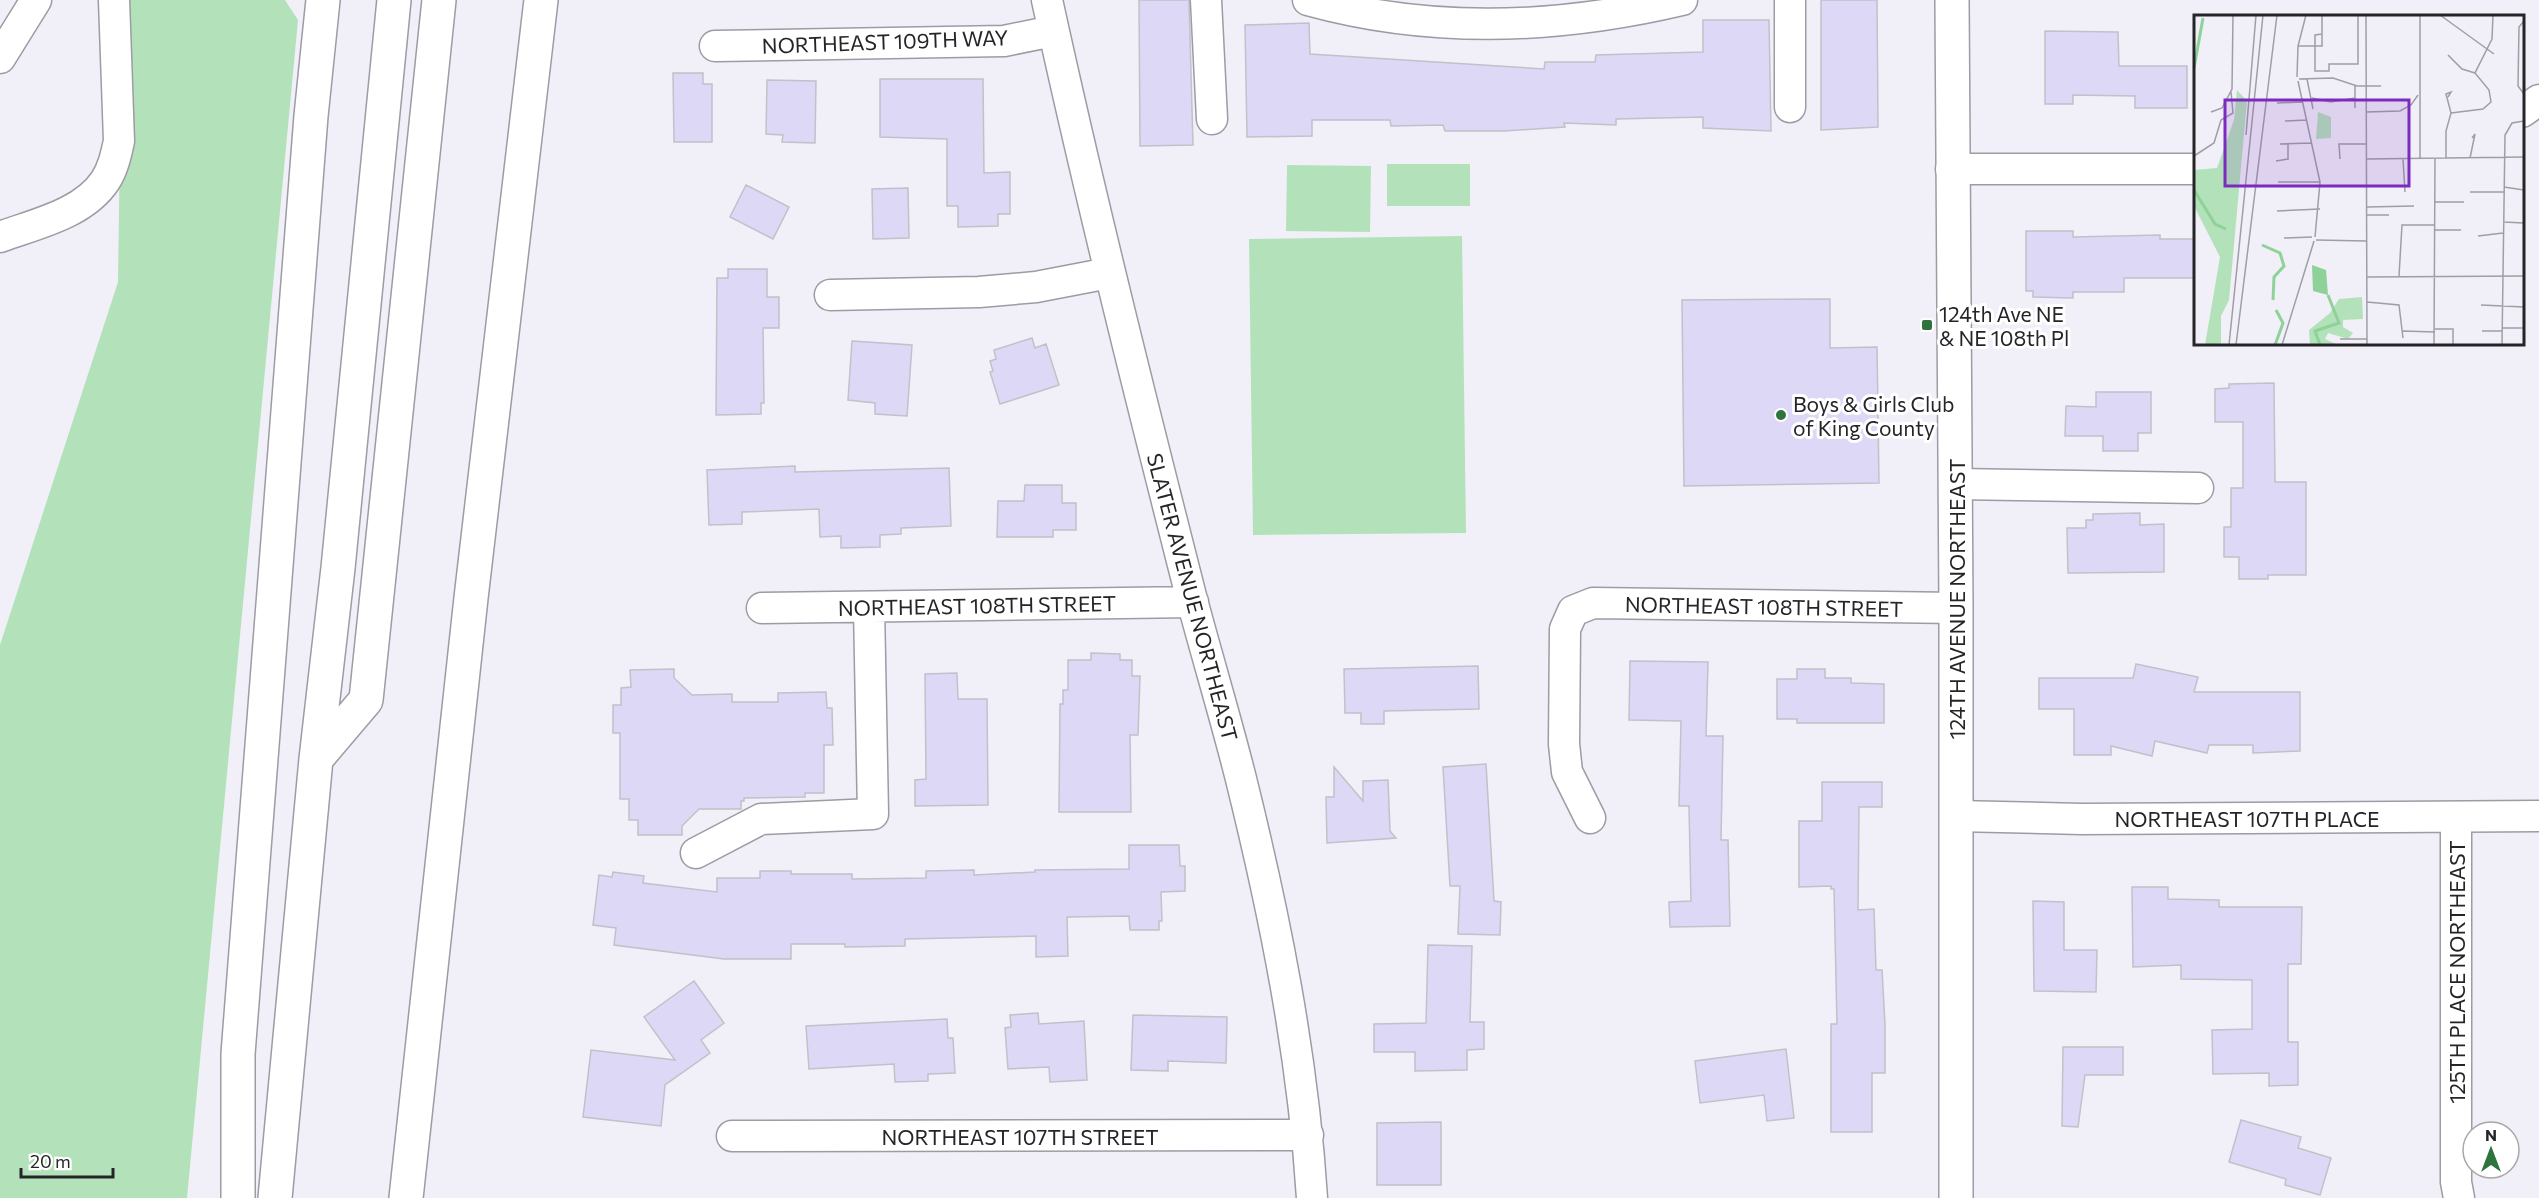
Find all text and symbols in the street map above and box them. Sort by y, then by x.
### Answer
inset map [2194,15,2524,345]
street label: NORTHEAST 109TH WAY [761,24,1009,58]
place label: 124th Ave NE & NE 108th Pl [1939,301,2069,350]
marker: 124th Ave NE & NE 108th Pl [1920,318,1934,332]
place label: Boys & Girls Club of King County [1793,391,1954,440]
marker: Boys & Girls Club of King County [1774,408,1788,422]
street label: SLATER AVENUE NORTHEAST [1143,450,1243,744]
street label: 124TH AVENUE NORTHEAST [1944,458,1969,740]
street label: NORTHEAST 108TH STREET [838,590,1116,620]
street label: NORTHEAST 108TH STREET [1625,591,1903,621]
street label: NORTHEAST 107TH PLACE [2114,806,2380,831]
street label: 125TH PLACE NORTHEAST [2444,840,2469,1104]
north arrow [2461,1120,2521,1180]
street label: NORTHEAST 107TH STREET [881,1124,1159,1149]
text: N [2485,1125,2497,1144]
scale bar [21,1141,112,1179]
text: 20 m [30,1150,71,1172]

